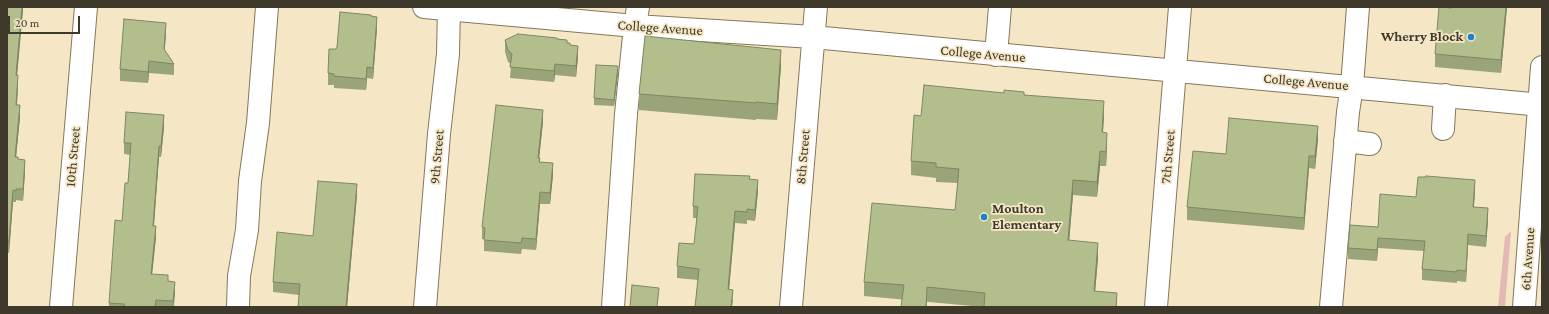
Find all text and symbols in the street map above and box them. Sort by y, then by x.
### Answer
scale bar [10,8,82,34]
text: 20 m [15,16,39,30]
street label: College Avenue [617,17,703,39]
place label: Wherry Block [1381,29,1463,45]
marker: Wherry Block [1466,32,1476,42]
street label: College Avenue [940,42,1026,66]
street label: College Avenue [1263,70,1349,94]
street label: 10th Street [62,126,84,188]
street label: 9th Street [426,129,448,185]
street label: 8th Street [792,129,814,185]
street label: 7th Street [1157,129,1179,185]
place label: Moulton Elementary [992,201,1061,234]
marker: Moulton Elementary [979,212,989,222]
street label: 6th Avenue [1517,227,1539,291]

